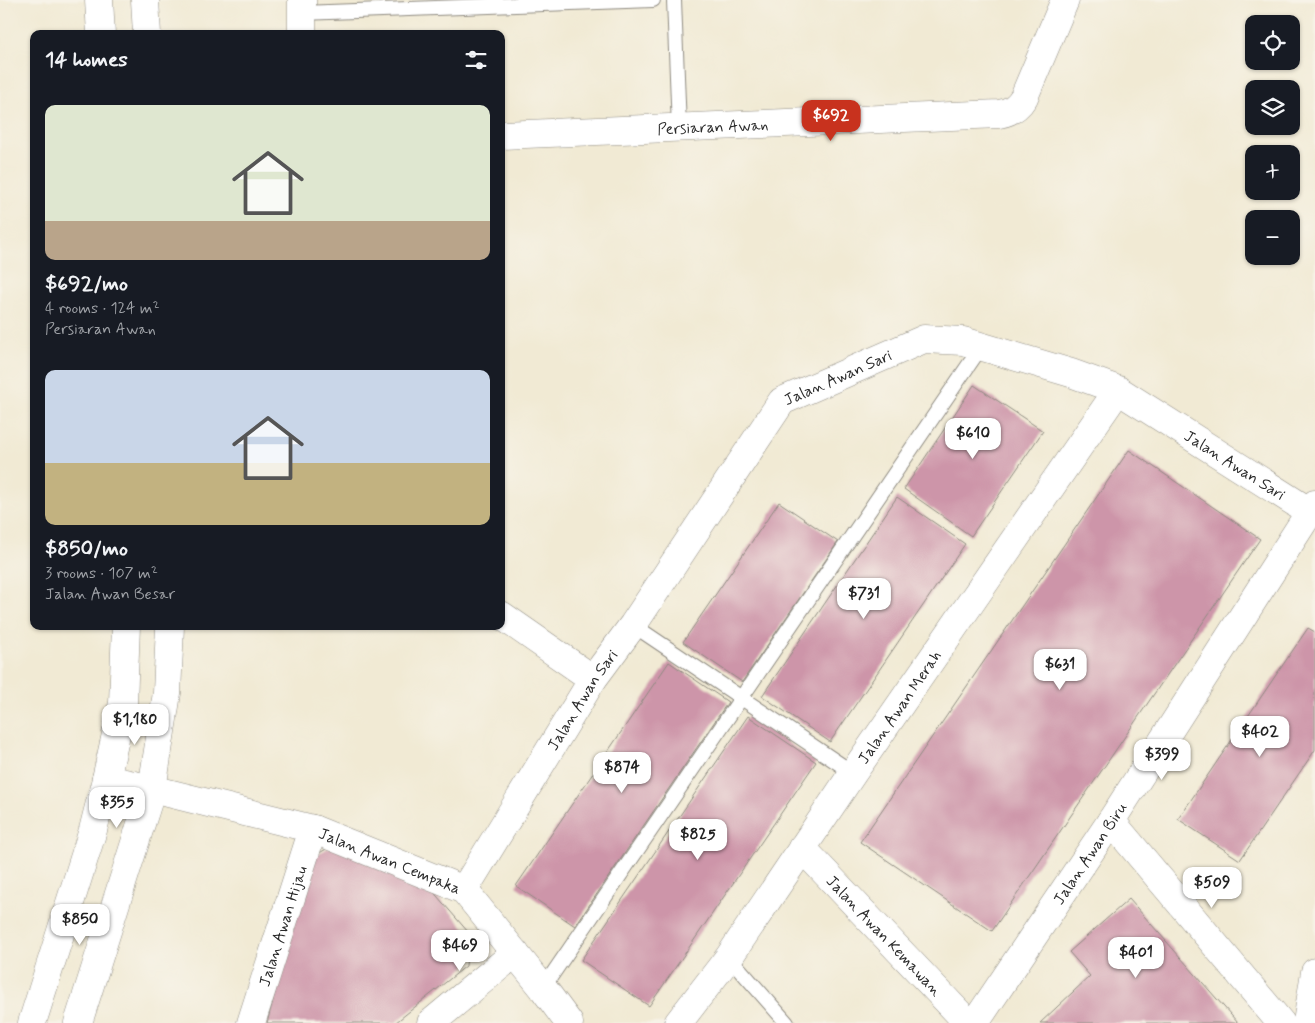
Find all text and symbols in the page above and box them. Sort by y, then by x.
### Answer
map controls [1245,15,1300,265]
button: locate [1245,15,1300,70]
text: 14 homes [45,46,128,74]
icon: filters [462,46,490,74]
button: layers [1245,80,1300,135]
pin: $692 [801,100,861,142]
text: $692 [813,105,849,126]
street label: Persiaran Awan [657,115,769,140]
icon: home [223,138,313,228]
button: + [1245,145,1300,200]
button: − [1245,210,1300,265]
text: $692/mo [45,270,128,298]
text: 4 rooms · 124 m² [45,298,160,319]
text: Persiaran Awan [45,319,156,340]
street label: Jalan Awan Sari [781,345,896,411]
icon: home [223,403,313,493]
pin: $610 [943,418,1003,460]
text: $610 [956,423,990,444]
street label: Jalan Awan Sari [1180,426,1289,506]
text: $850/mo [45,535,128,563]
text: 3 rooms · 107 m² [45,563,158,584]
pin: $731 [834,578,894,620]
text: $731 [848,583,880,604]
text: Jalan Awan Besar [45,584,175,605]
street label: Jalan Awan Sari [543,646,623,755]
street label: Jalan Awan Merah [854,647,947,768]
pin: $631 [1030,648,1090,691]
text: $631 [1045,654,1075,675]
pin: $1,180 [94,704,176,746]
text: $1,180 [113,709,157,730]
pin: $402 [1230,716,1290,758]
text: $402 [1241,721,1279,742]
pin: $399 [1132,738,1192,781]
text: $399 [1145,744,1179,765]
pin: $874 [592,752,652,794]
text: $874 [604,757,640,778]
pin: $355 [87,786,147,829]
text: $355 [100,792,134,813]
street label: Jalan Awan Biru [1049,798,1133,909]
pin: $825 [668,818,728,861]
street label: Jalan Awan Cempaka [315,823,464,900]
text: $825 [680,824,716,845]
street label: Jalan Awan Hijau [254,863,313,989]
pin: $509 [1182,866,1242,909]
street label: Jalan Awan Kemawan [821,871,946,1001]
text: $509 [1194,872,1230,893]
pin: $850 [50,904,110,946]
text: $850 [62,909,98,930]
pin: $469 [430,930,490,972]
text: $469 [442,935,478,956]
pin: $401 [1106,936,1166,979]
text: $401 [1119,942,1153,963]

